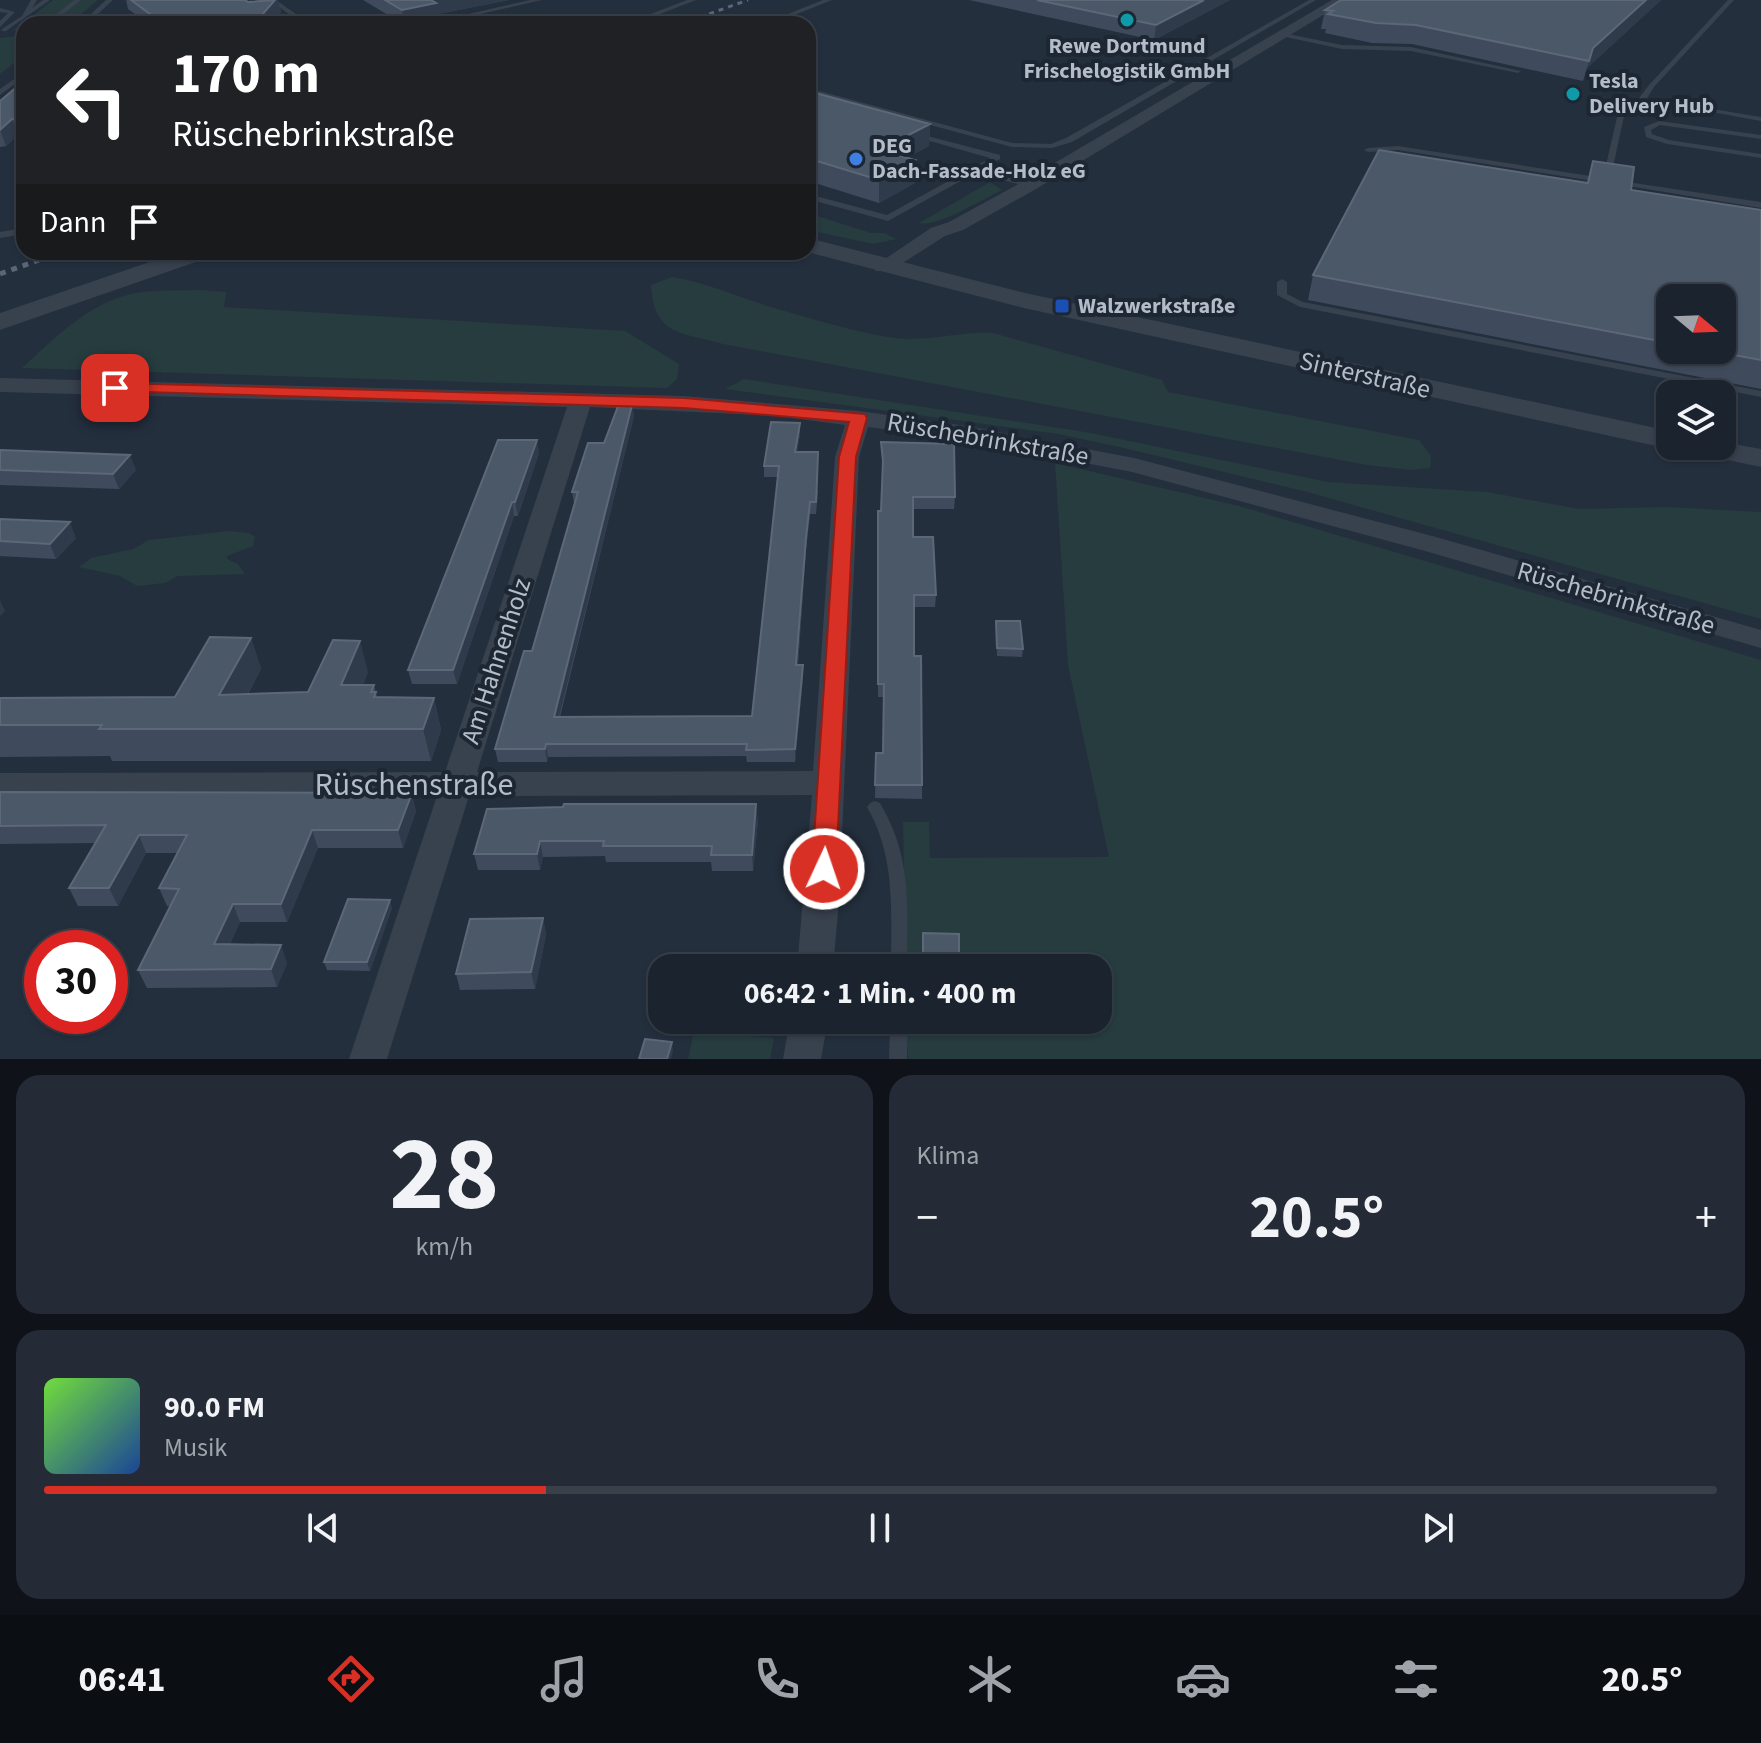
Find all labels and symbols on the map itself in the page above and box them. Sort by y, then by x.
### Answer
marker: Rewe Dortmund Frischelogistik GmbH [1118,11,1136,29]
place label: Rewe Dortmund Frischelogistik GmbH [1024,30,1230,87]
place label: Tesla Delivery Hub [1589,65,1714,122]
marker: Tesla Delivery Hub [1564,85,1582,103]
place label: DEG Dach-Fassade-Holz eG [872,130,1086,187]
marker: DEG Dach-Fassade-Holz eG [847,150,865,168]
north arrow [1656,284,1736,364]
place label: Walzwerkstraße [1078,290,1236,322]
marker: Walzwerkstraße [1053,297,1071,315]
street label: Sinterstraße [1296,342,1434,408]
pin [81,354,149,422]
street label: Rüschebrinkstraße [884,403,1092,475]
street label: Rüschebrinkstraße [1513,552,1719,644]
street label: Am Hahnenholz [452,573,540,749]
street label: Rüschenstraße [315,762,513,808]
position arrow [782,827,866,911]
speed limit sign: 30 [24,930,128,1034]

